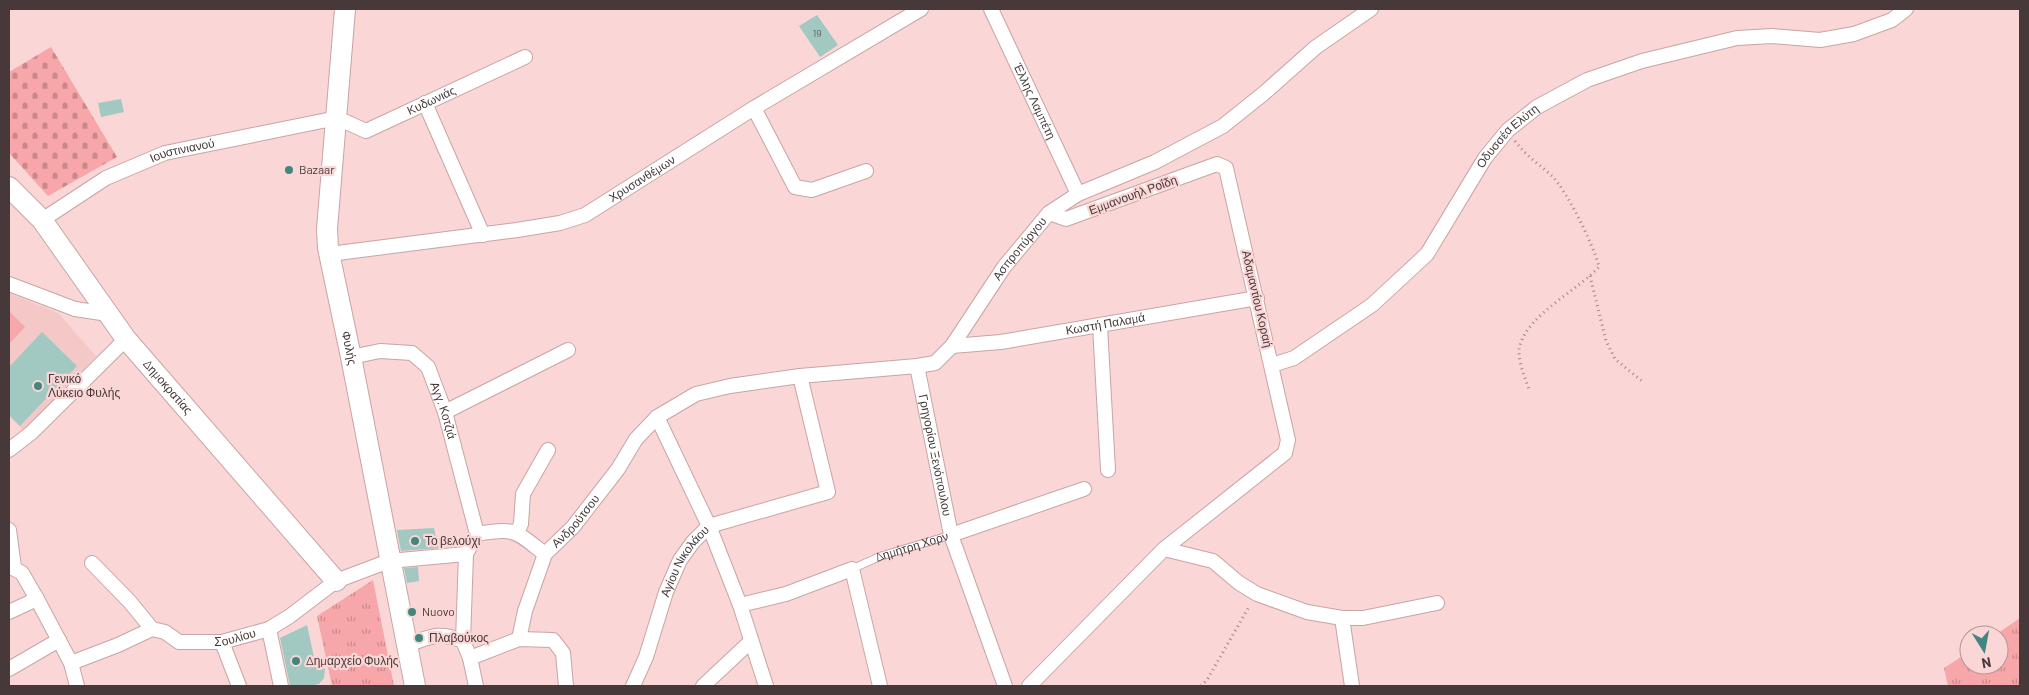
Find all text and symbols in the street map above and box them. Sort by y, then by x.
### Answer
house number: 19 [813,27,821,39]
street label: Έλλης Λαμπέτη [1011,60,1059,142]
street label: Κυδωνιάς [404,82,458,117]
street label: Οδυσσέα Ελύτη [1473,101,1541,170]
street label: Ιουστινιανού [147,135,216,165]
street label: Χρυσανθέμων [606,152,677,204]
place label: Bazaar [299,162,335,176]
marker: Bazaar [283,164,295,176]
street label: Εμμανουήλ Ροΐδη [1087,172,1179,217]
street label: Ασπροπύργου [989,214,1049,282]
street label: Αδαμαντίου Κοραή [1239,249,1276,349]
street label: Κωστή Παλαμά [1064,309,1146,337]
street label: Φυλής [340,329,360,367]
street label: Δημοκρατίας [141,356,196,417]
place label: Γενικό Λύκειο Φυλής [48,371,120,400]
marker: Γενικό Λύκειο Φυλής [32,380,44,392]
street label: Αγγ. Κοτζιά [428,380,460,440]
street label: Γρηγορίου Ξενόπουλου [917,393,955,517]
street label: Ανδρούτσου [548,491,602,550]
street label: Αγίου Νικολάου [657,522,711,598]
street label: Δημήτρη Χορν [873,528,950,564]
place label: Το βελούχι [425,533,481,548]
marker: Το βελούχι [409,535,421,547]
place label: Nuovo [422,604,455,618]
marker: Nuovo [406,606,418,618]
street label: Σουλίου [214,625,257,648]
north arrow [1959,625,2009,675]
place label: Πλαβούκος [429,630,489,645]
marker: Πλαβούκος [413,632,425,644]
place label: Δημαρχείο Φυλής [306,653,399,668]
text: N [1980,654,1993,672]
marker: Δημαρχείο Φυλής [290,655,302,667]

